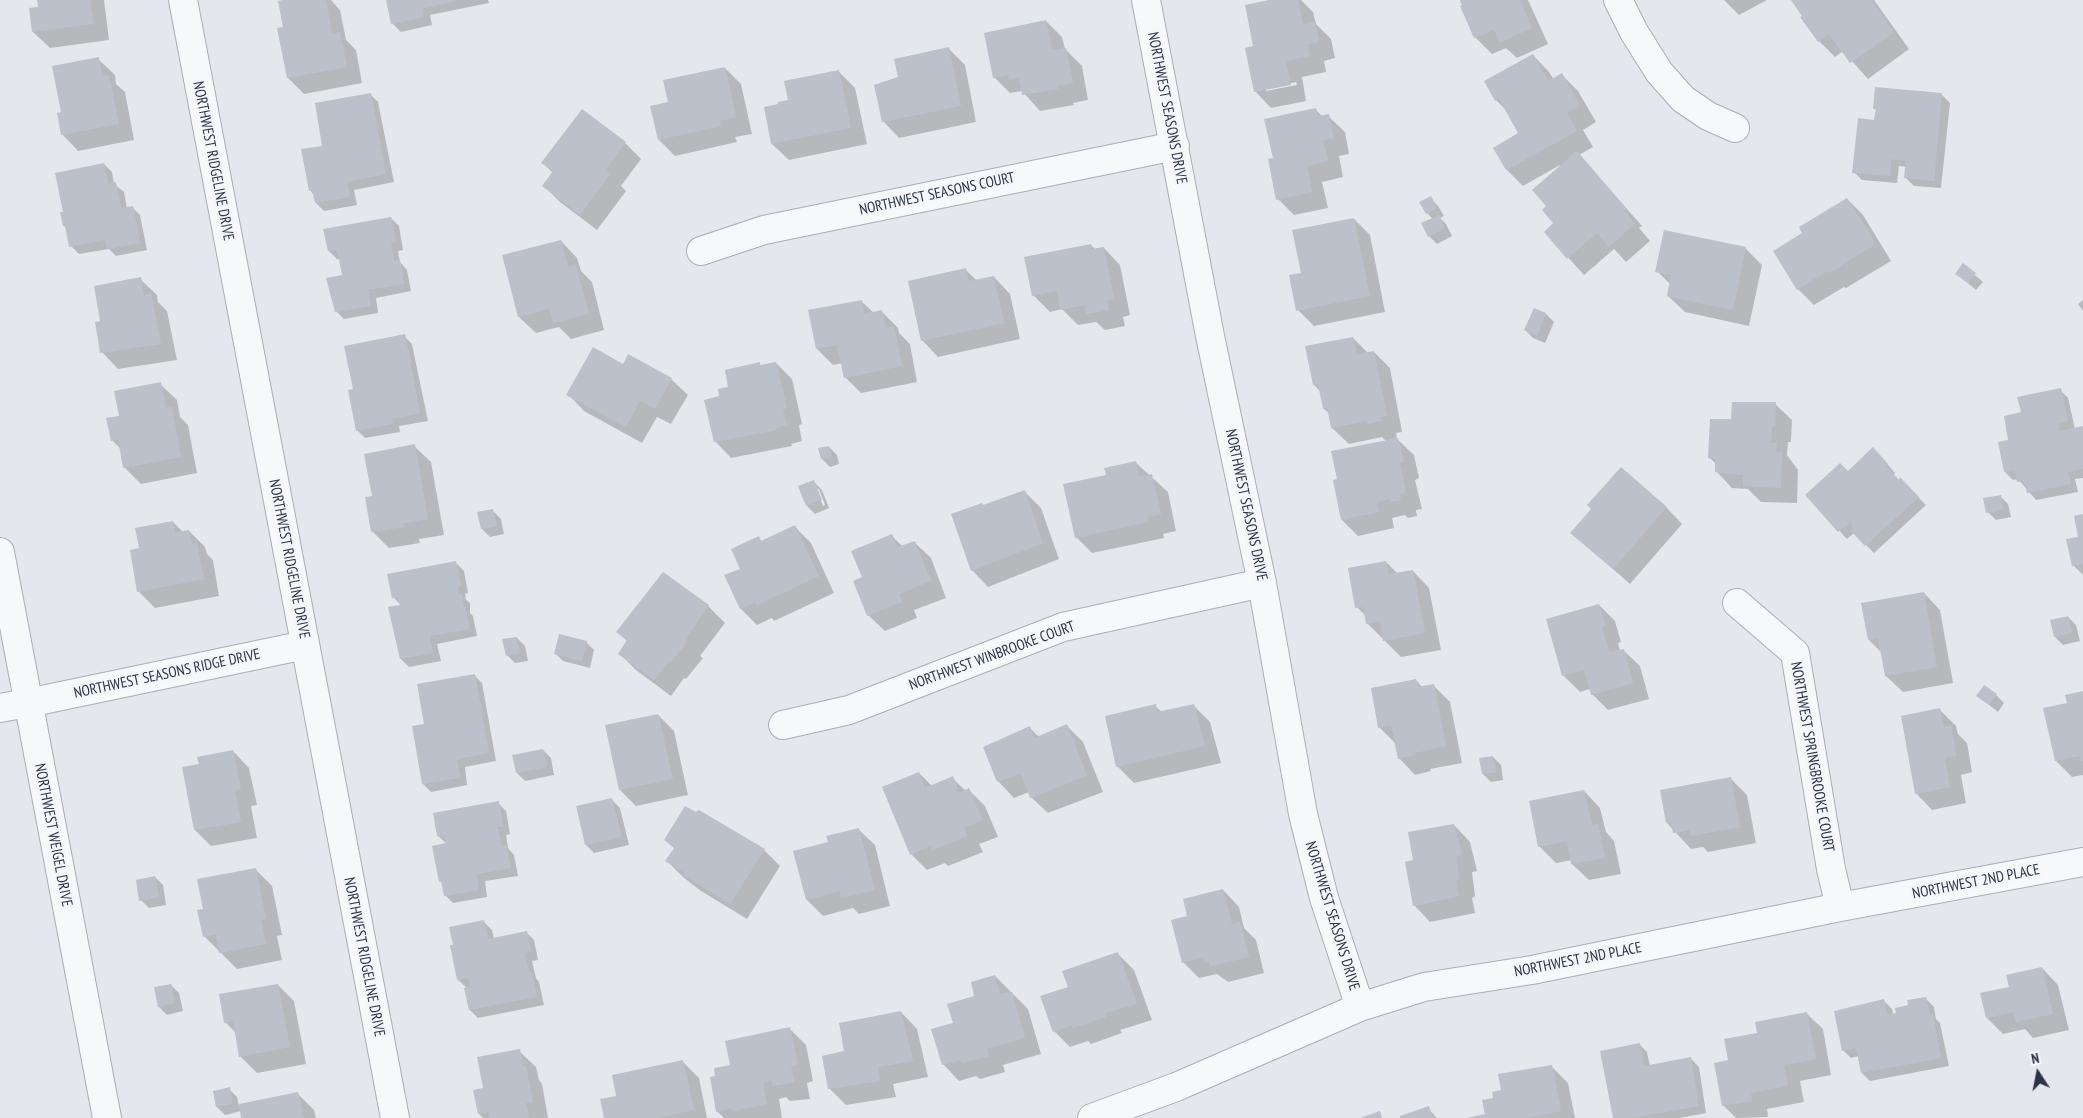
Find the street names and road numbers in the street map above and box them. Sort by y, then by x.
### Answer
street label: NORTHWEST SEASONS DRIVE [1143,30,1191,186]
street label: NORTHWEST RIDGELINE DRIVE [189,80,237,242]
street label: NORTHWEST SEASONS COURT [858,169,1016,219]
street label: NORTHWEST SEASONS DRIVE [1221,428,1271,582]
street label: NORTHWEST RIDGELINE DRIVE [265,478,313,640]
street label: NORTHWEST WINBROOKE COURT [907,618,1077,694]
street label: NORTHWEST SEASONS RIDGE DRIVE [72,645,262,703]
street label: NORTHWEST SPRINGBROOKE COURT [1786,660,1838,854]
street label: NORTHWEST WEIGEL DRIVE [30,762,76,908]
street label: NORTHWEST SEASONS DRIVE [1301,839,1363,993]
street label: NORTHWEST 2ND PLACE [1911,861,2041,903]
street label: NORTHWEST RIDGELINE DRIVE [340,876,388,1038]
street label: NORTHWEST 2ND PLACE [1513,939,1643,981]

